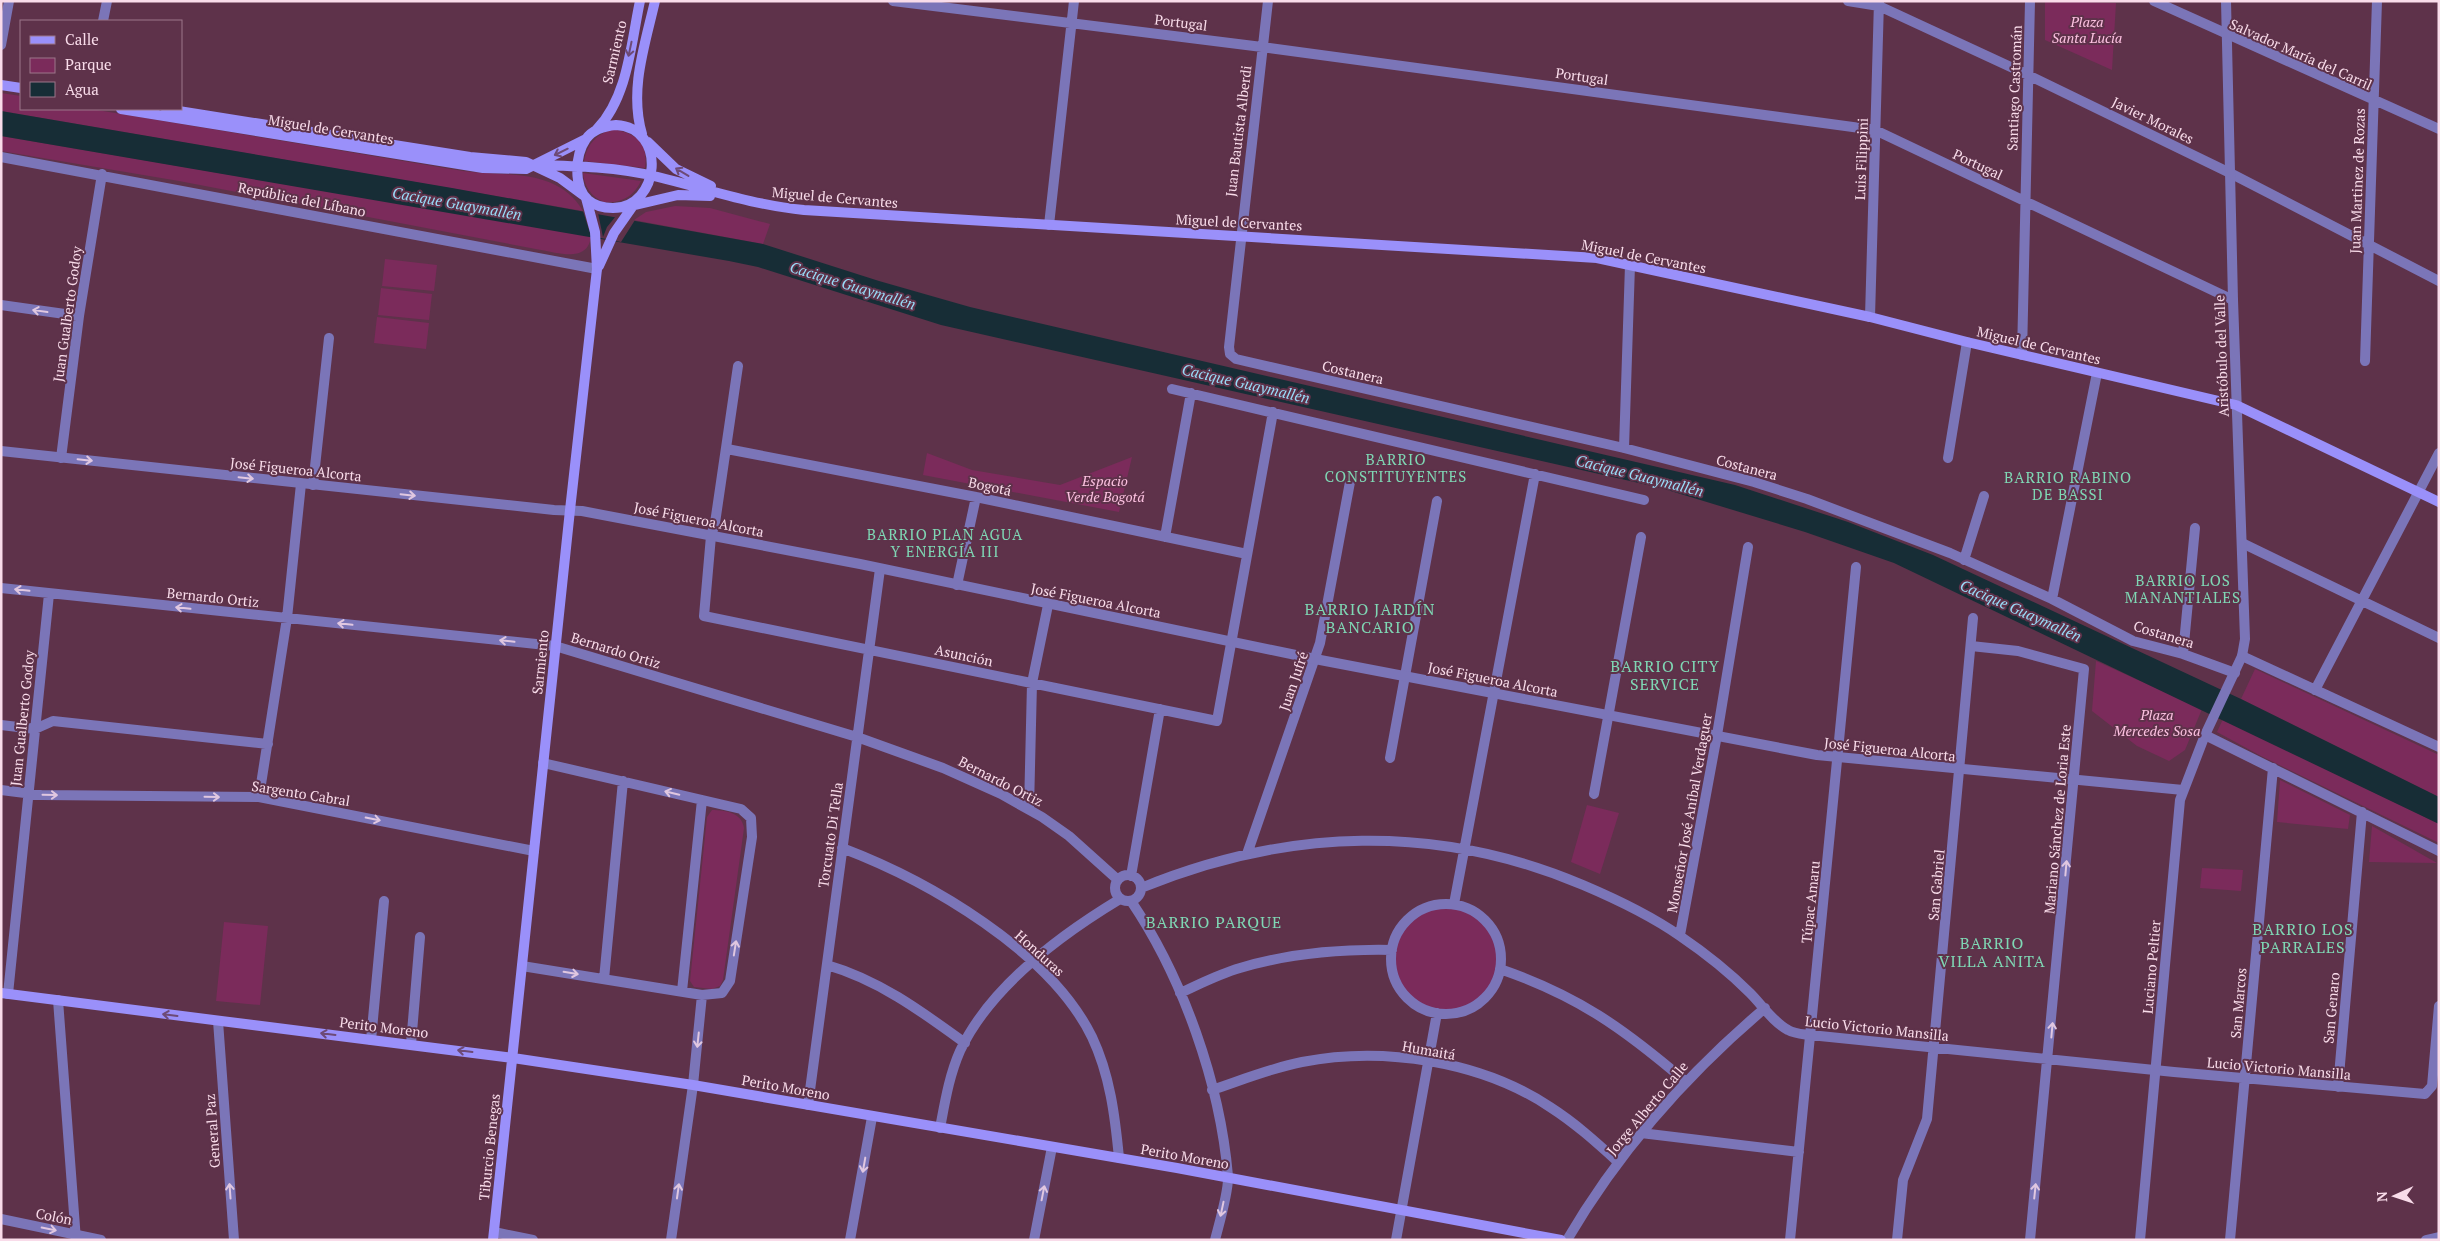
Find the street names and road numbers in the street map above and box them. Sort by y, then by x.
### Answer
street label: Portugal [1154,9,1208,35]
street label: Salvador María del Carril [2227,14,2375,94]
street label: Sarmiento [597,18,631,86]
street label: Santiago Castromán [2002,24,2026,151]
street label: Portugal [1554,63,1610,89]
street label: Juan Bautista Alberdi [1221,64,1255,198]
street label: Javier Morales [2109,92,2197,148]
street label: Juan Martinez de Rozas [2345,108,2369,254]
street label: Miguel de Cervantes [267,110,395,148]
street label: Luis Filippini [1850,118,1872,200]
street label: Portugal [1950,144,2006,184]
street label: República del Líbano [236,177,368,221]
street label: Miguel de Cervantes [771,182,899,212]
street label: Miguel de Cervantes [1175,209,1303,235]
street label: Miguel de Cervantes [1580,235,1708,277]
street label: Juan Gualberto Godoy [48,244,86,383]
street label: Aristóbulo del Valle [2209,295,2233,417]
street label: Miguel de Cervantes [1975,321,2103,369]
street label: Costanera [1320,356,1386,388]
street label: Costanera [1714,450,1780,484]
street label: José Figueroa Alcorta [229,453,363,485]
street label: Bogotá [967,472,1013,500]
street label: José Figueroa Alcorta [632,497,766,541]
street label: José Figueroa Alcorta [1029,578,1163,622]
street label: Bernardo Ortiz [166,583,260,611]
street label: Costanera [2131,616,2197,652]
street label: Bernardo Ortiz [569,627,663,673]
street label: Sarmiento [527,629,553,695]
street label: Asunción [933,640,995,671]
street label: Juan Gualberto Godoy [5,648,39,787]
street label: Juan Jufré [1274,649,1312,713]
street label: José Figueroa Alcorta [1426,657,1560,701]
street label: Monseñor José Aníbal Verdaguer [1662,711,1716,914]
street label: Mariano Sánchez de Loria Este [2039,723,2075,915]
street label: José Figueroa Alcorta [1823,733,1957,765]
street label: Bernardo Ortiz [955,751,1047,811]
street label: Sargento Cabral [250,776,352,810]
street label: Torcuato Di Tella [813,781,847,889]
street label: San Gabriel [1923,849,1949,921]
street label: Túpac Amaru [1796,860,1824,944]
street label: Luciano Peltier [2137,919,2165,1015]
street label: Honduras [1011,926,1069,980]
street label: San Marcos [2225,967,2251,1039]
street label: San Genaro [2318,971,2344,1044]
street label: Lucio Victorio Mansilla [1804,1011,1950,1045]
street label: Perito Moreno [339,1012,430,1042]
street label: Humaitá [1401,1036,1457,1064]
street label: Lucio Victorio Mansilla [2206,1052,2352,1084]
street label: Jorge Alberto Calle [1602,1057,1692,1159]
street label: Perito Moreno [740,1070,832,1104]
street label: General Paz [200,1093,224,1169]
street label: Tiburcio Benegas [474,1093,504,1201]
street label: Perito Moreno [1139,1139,1231,1173]
street label: Colón [34,1203,74,1229]

